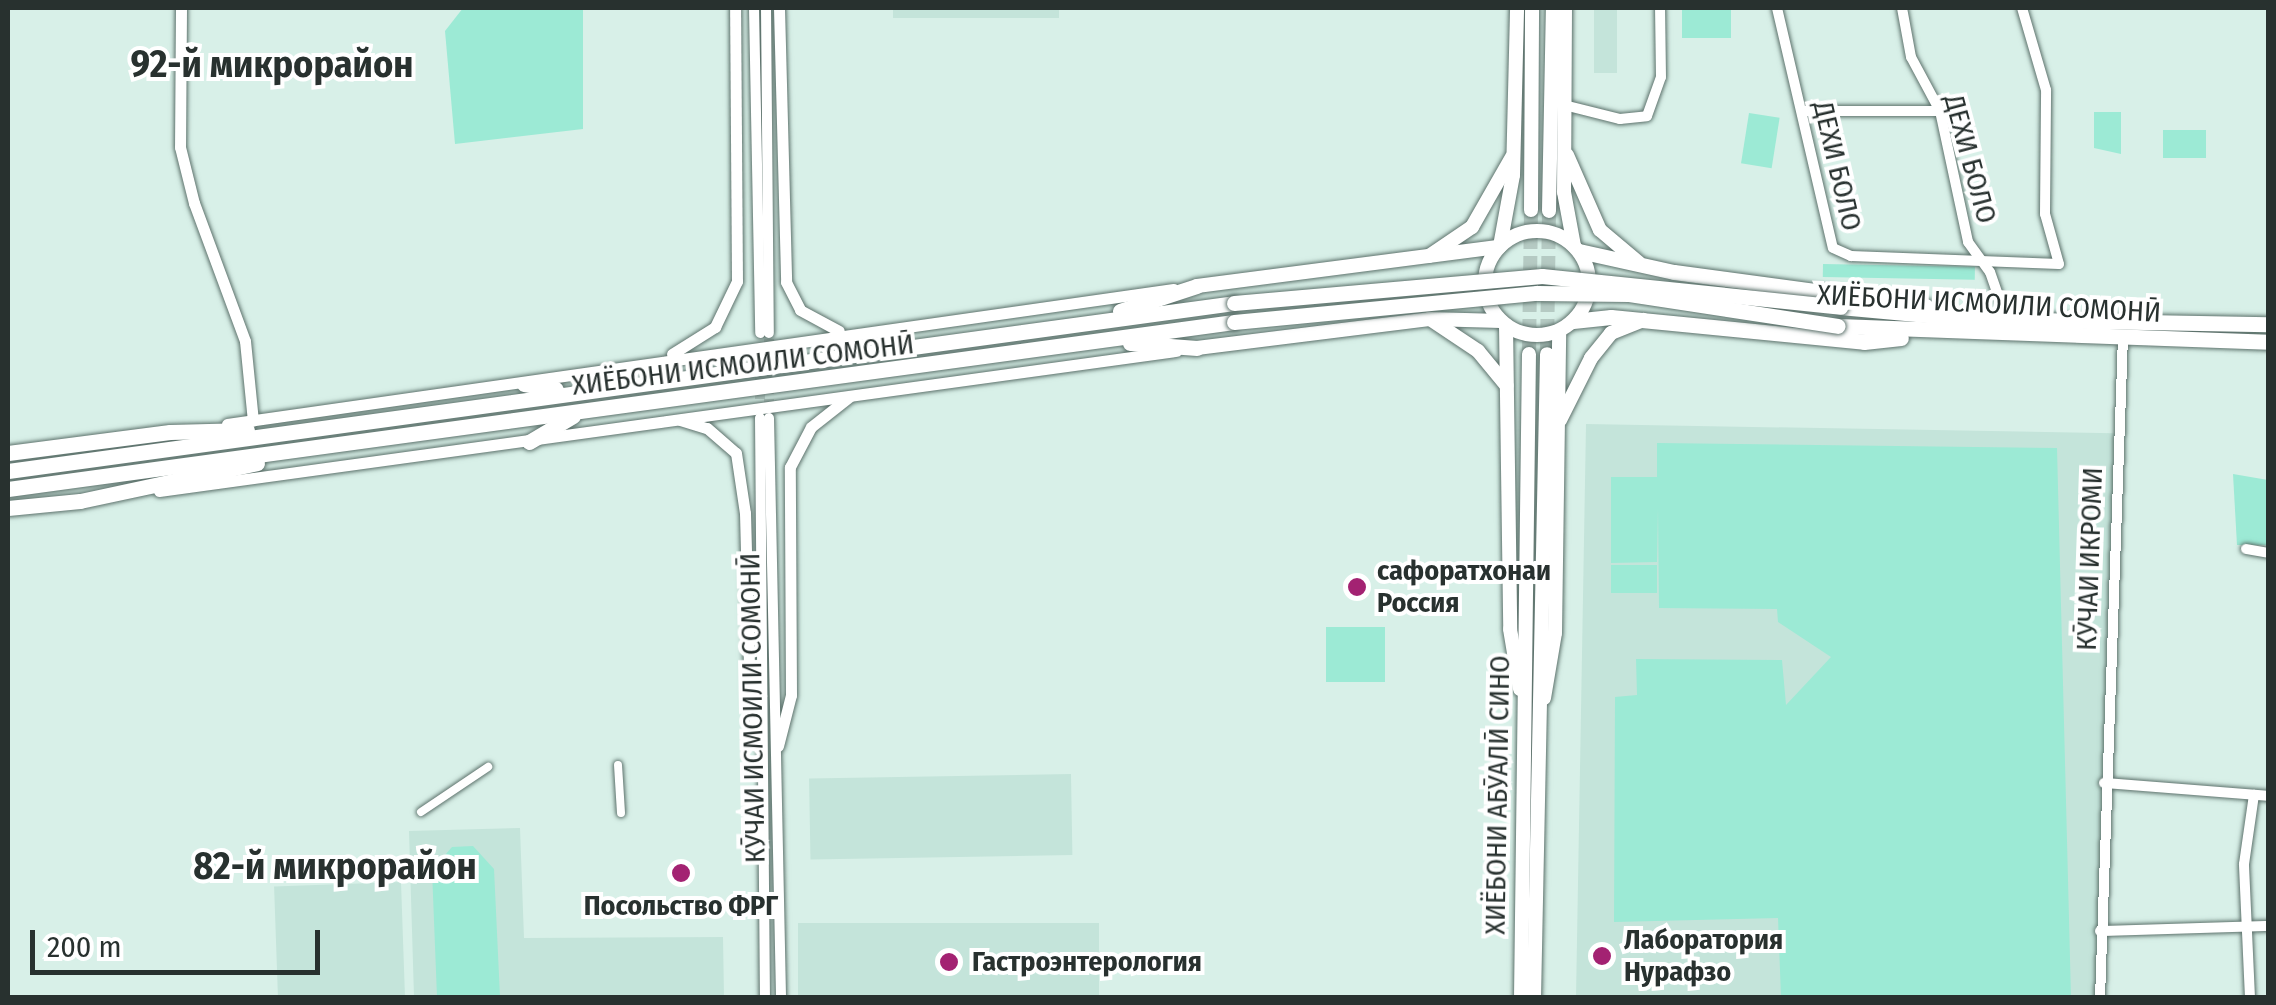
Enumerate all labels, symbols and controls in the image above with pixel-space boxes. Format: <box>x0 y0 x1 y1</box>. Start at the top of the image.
district label: 92-й микрорайон <box>131 42 413 88</box>
street label: ДЕХИ БОЛО <box>1937 91 2003 227</box>
street label: ДЕХИ БОЛО <box>1806 98 1868 234</box>
street label: ХИЁБОНИ ИСМОИЛИ СОМОНӢ <box>1816 278 2162 330</box>
street label: ХИЁБОНИ ИСМОИЛИ СОМОНӢ <box>570 327 916 403</box>
street label: КӮЧАИ ИКРОМИ <box>2070 467 2110 651</box>
street label: КӮЧАИ ИСМОИЛИ СОМОНӢ <box>733 553 773 863</box>
place label: сафоратхонаи Россия <box>1377 554 1551 620</box>
marker: сафоратхонаи Россия <box>1346 576 1368 598</box>
street label: ХИЁБОНИ АБӮАЛӢ СИНО <box>1479 655 1517 935</box>
district label: 82-й микрорайон <box>193 844 477 890</box>
marker: Посольство ФРГ <box>670 862 692 884</box>
place label: Посольство ФРГ <box>584 889 778 923</box>
scale bar <box>35 910 325 972</box>
place label: Лаборатория Нурафзо <box>1624 923 1783 989</box>
text: 200 m <box>47 929 122 965</box>
marker: Лаборатория Нурафзо <box>1589 943 1615 969</box>
place label: Гастроэнтерология <box>972 945 1202 979</box>
marker: Гастроэнтерология <box>936 949 962 975</box>

